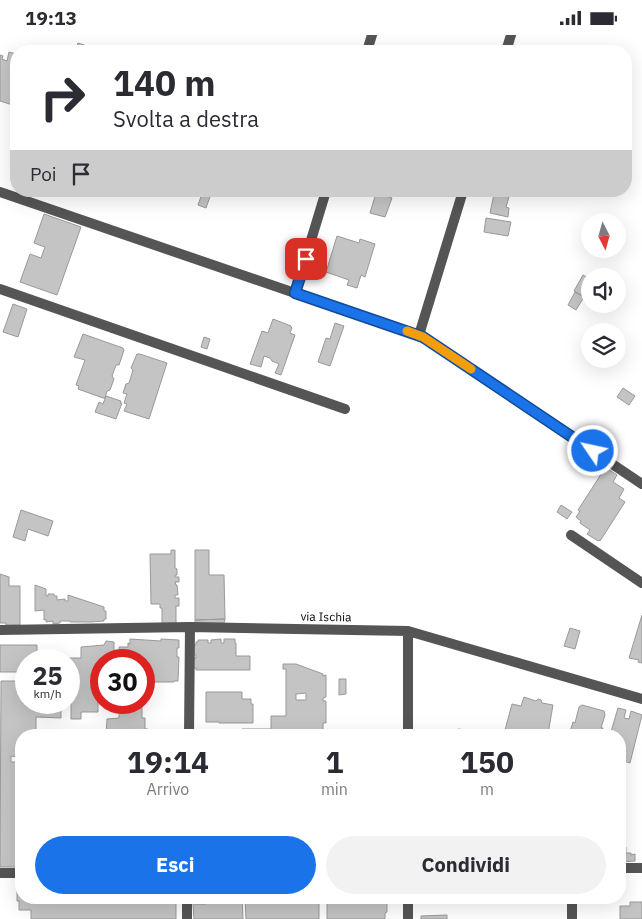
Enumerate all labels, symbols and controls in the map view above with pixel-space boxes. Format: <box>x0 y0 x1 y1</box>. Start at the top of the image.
text: 19:13 <box>25 6 77 30</box>
text: 140 m <box>113 60 216 106</box>
icon: right <box>30 65 95 130</box>
text: Svolta a destra <box>113 104 259 133</box>
icon: arrive <box>67 160 95 188</box>
text: Poi <box>30 162 57 186</box>
north arrow <box>581 213 626 257</box>
map controls <box>581 213 626 368</box>
pin <box>285 238 327 280</box>
icon: arrive <box>292 245 320 273</box>
button: sound <box>581 268 626 313</box>
button: layers <box>581 323 626 368</box>
position arrow <box>566 424 618 476</box>
street label: via Ischia <box>300 609 352 624</box>
speed limit sign: 30 <box>90 649 155 714</box>
text: 25 <box>32 659 63 692</box>
text: km/h <box>33 686 62 701</box>
text: 19:14 <box>127 742 209 781</box>
text: 1 <box>325 742 343 781</box>
text: 150 <box>460 742 514 781</box>
text: Arrivo <box>147 779 189 799</box>
text: min <box>321 779 348 799</box>
text: m <box>480 779 494 799</box>
button: Esci <box>35 836 316 894</box>
button: Condividi <box>326 836 606 894</box>

